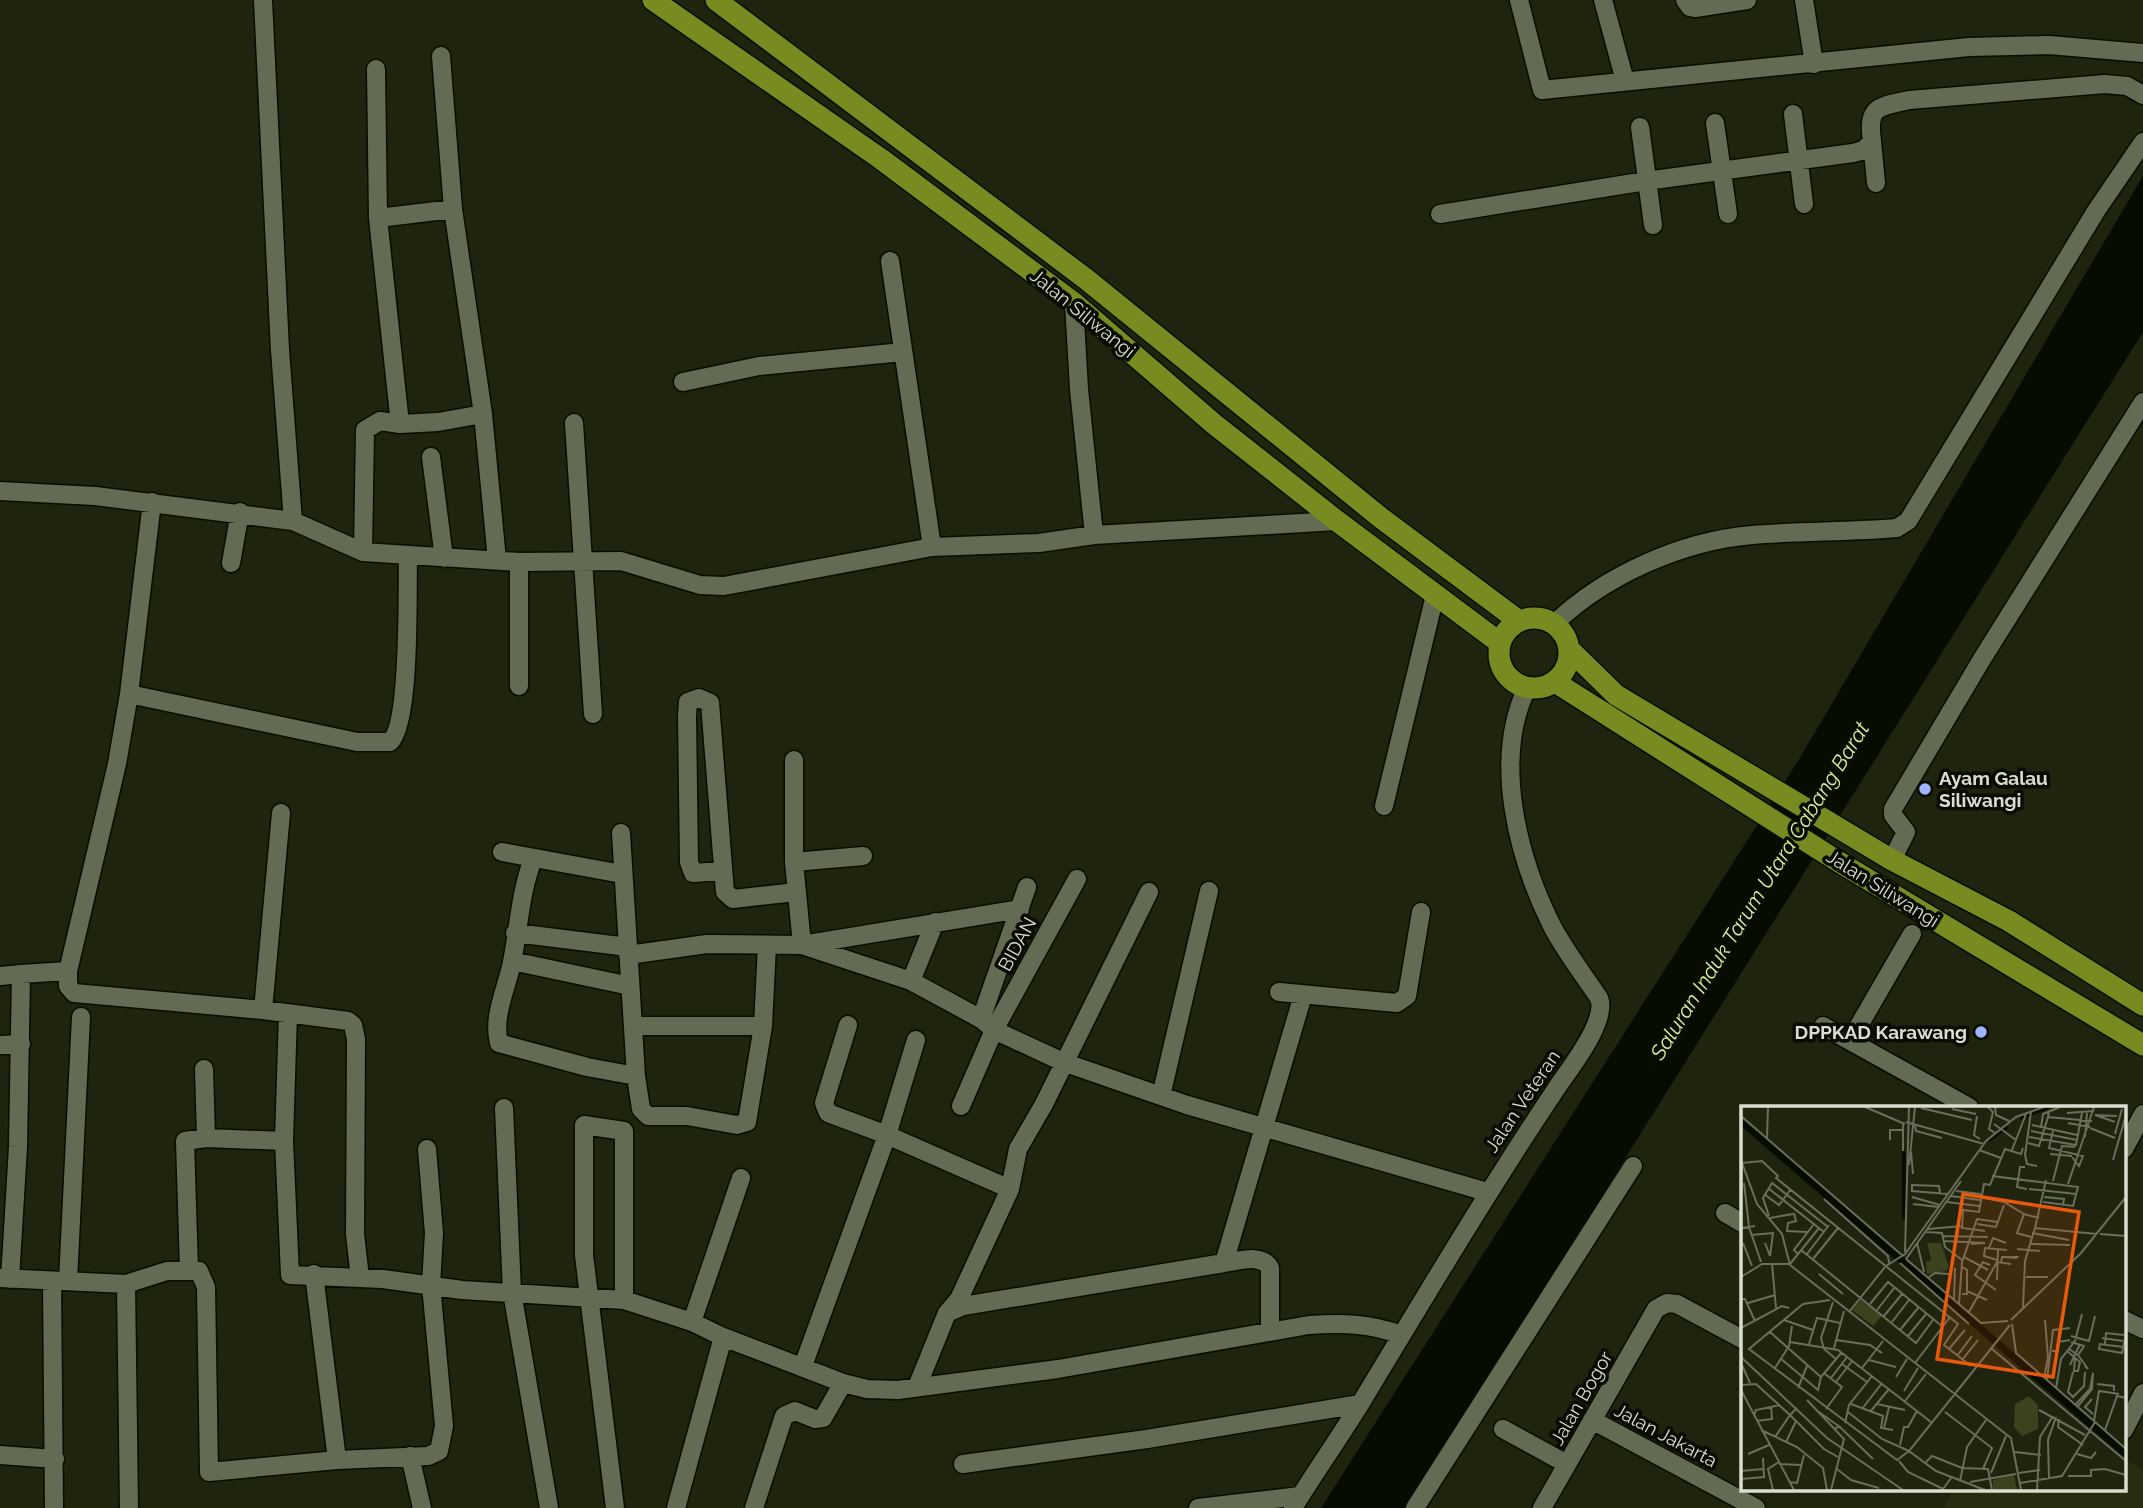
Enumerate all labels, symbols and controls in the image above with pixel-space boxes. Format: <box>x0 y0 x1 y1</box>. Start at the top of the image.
street label: Jalan Siliwangi <box>1026 264 1140 362</box>
water label: Saluran Induk Tarum Utara Cabang Barat <box>1644 717 1875 1065</box>
place label: Ayam Galau Siliwangi <box>1939 767 2048 811</box>
marker: Ayam Galau Siliwangi <box>1917 781 1933 797</box>
street label: Jalan Siliwangi <box>1823 845 1943 931</box>
street label: BIDAN <box>993 913 1041 975</box>
place label: DPPKAD Karawang <box>1795 1021 1967 1043</box>
marker: DPPKAD Karawang <box>1973 1024 1989 1040</box>
street label: Jalan Veteran <box>1480 1046 1564 1156</box>
inset map <box>1741 1106 2126 1490</box>
street label: Jalan Bogor <box>1545 1347 1617 1449</box>
street label: Jalan Jakarta <box>1611 1399 1721 1471</box>

